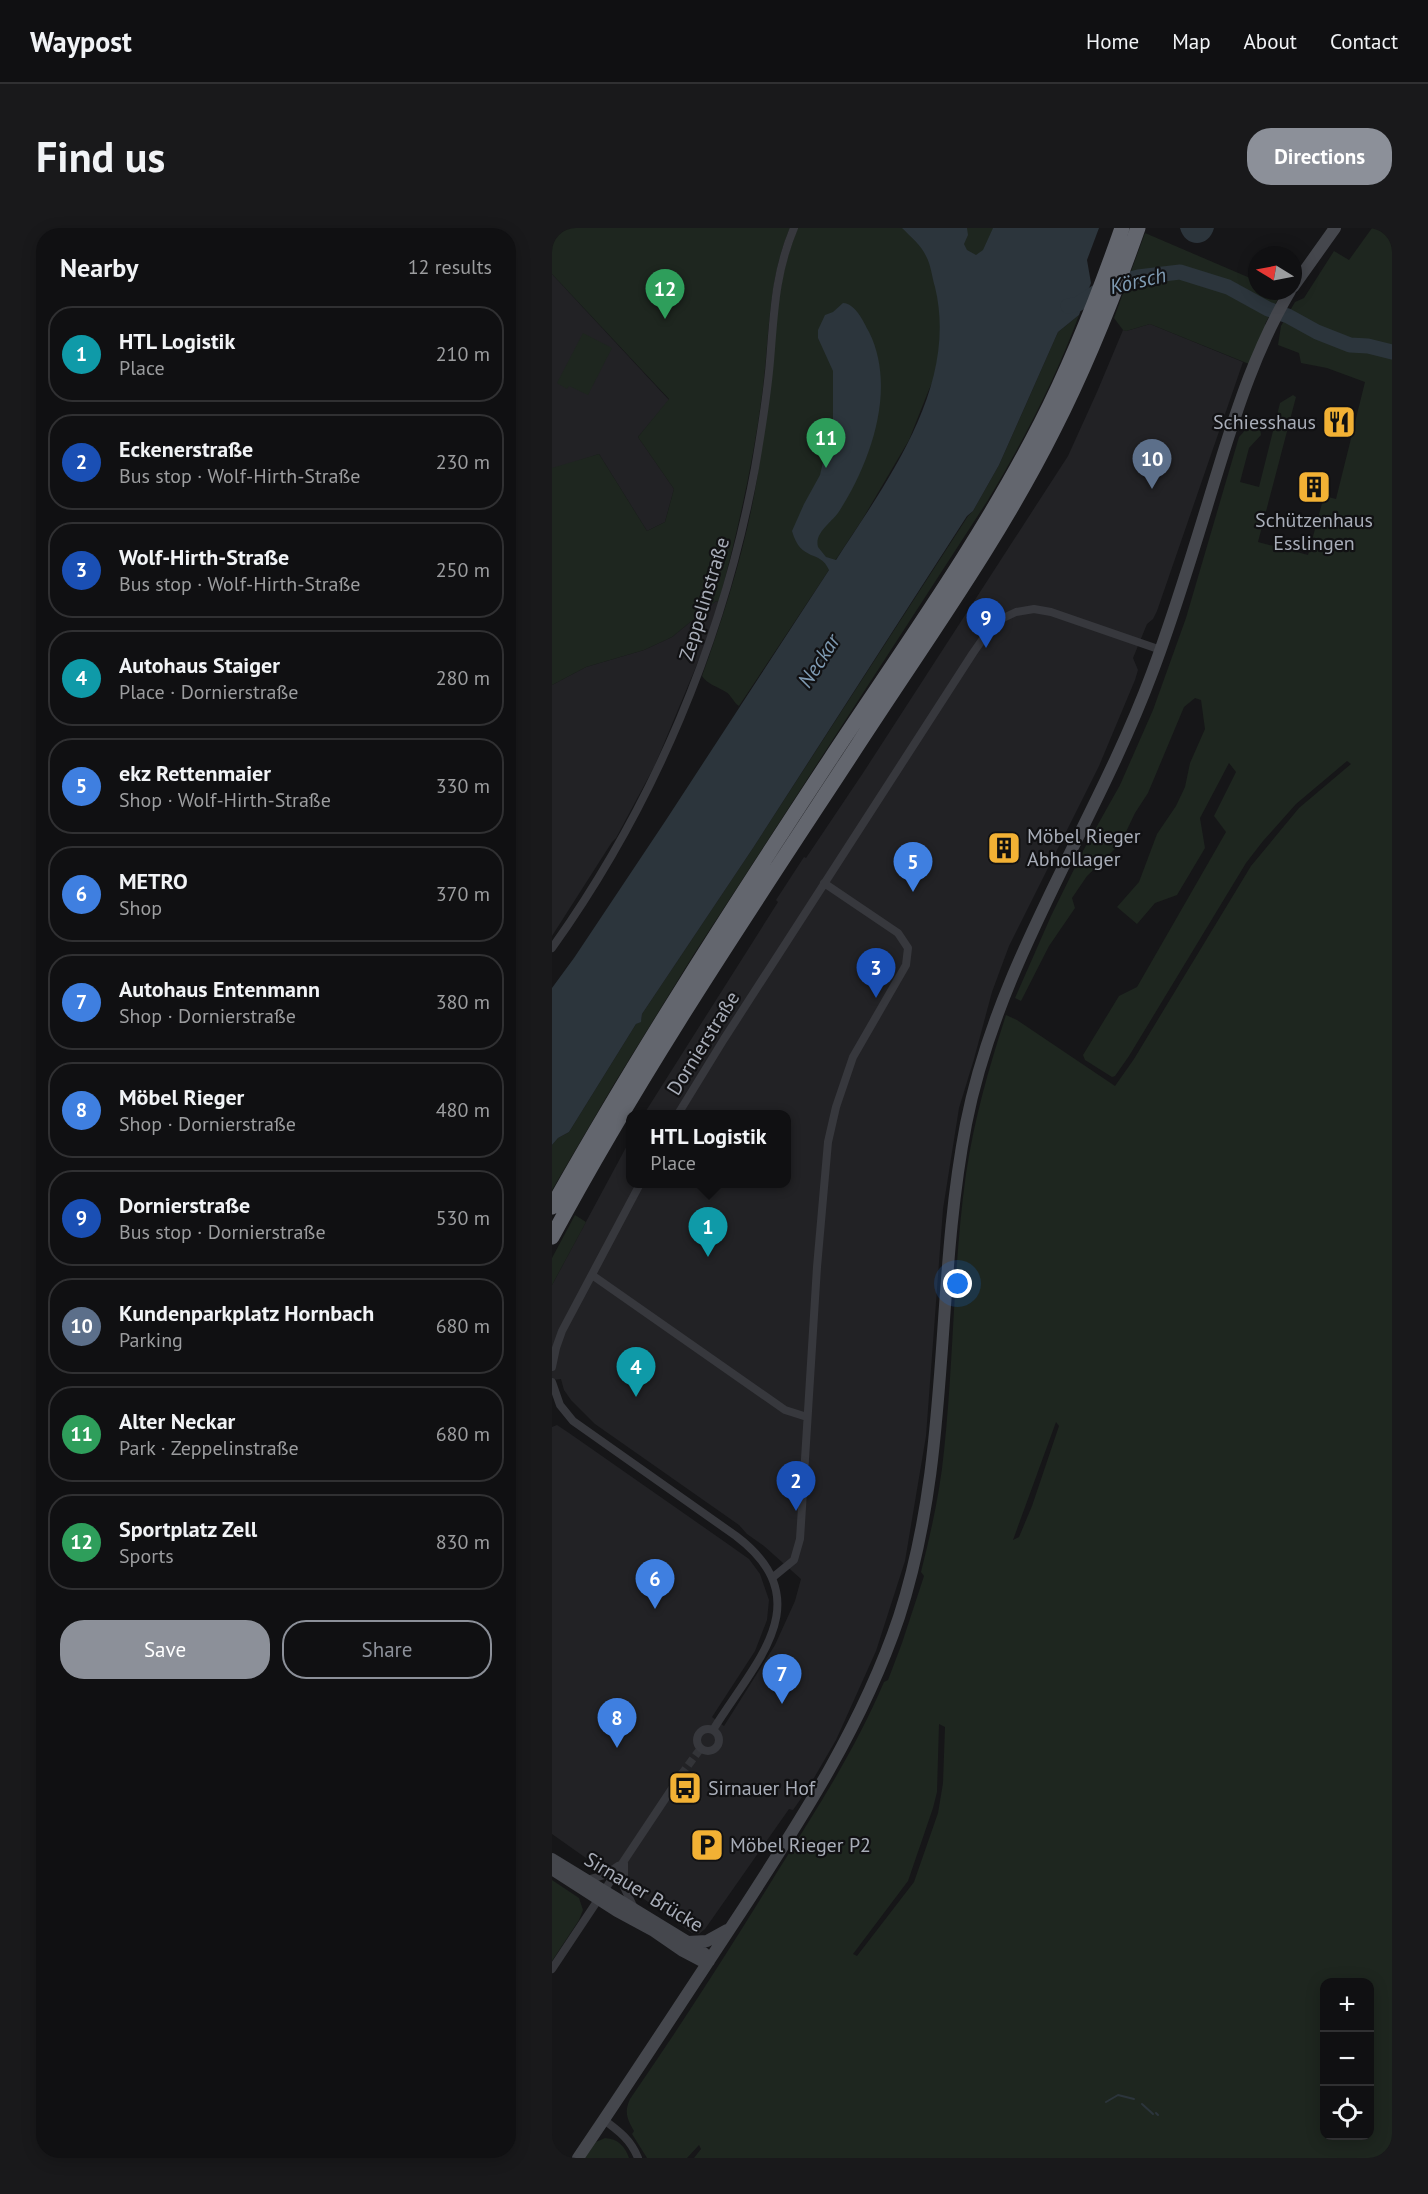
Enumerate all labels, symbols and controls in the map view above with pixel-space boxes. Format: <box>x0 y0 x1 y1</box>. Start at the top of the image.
text: Waypost <box>30 23 132 60</box>
text: Home <box>1086 28 1139 55</box>
text: Map <box>1172 28 1211 55</box>
text: About <box>1244 28 1297 55</box>
text: Contact <box>1330 28 1398 55</box>
button: Directions <box>1247 128 1392 185</box>
text: Find us <box>36 129 165 184</box>
north arrow <box>1248 246 1302 300</box>
text: Nearby <box>60 251 138 284</box>
text: 12 results <box>408 254 492 280</box>
water label: Körsch <box>1107 261 1169 300</box>
pin: 12 <box>646 270 684 319</box>
text: HTL Logistik <box>119 327 235 355</box>
text: 1 <box>76 341 87 367</box>
text: 210 m <box>436 341 490 367</box>
text: Place <box>119 355 165 381</box>
restaurant icon: Schiesshaus <box>1321 404 1357 440</box>
place label: Schiesshaus <box>1213 409 1316 435</box>
pin: 11 <box>806 418 846 468</box>
text: Eckenerstraße <box>119 435 253 463</box>
pin: 10 <box>1132 440 1172 489</box>
text: 2 <box>76 449 87 475</box>
text: 230 m <box>436 449 490 475</box>
text: Bus stop · Wolf-Hirth-Straße <box>119 463 360 489</box>
building icon: Schützenhaus Esslingen <box>1296 469 1332 505</box>
place label: Schützenhaus Esslingen <box>1255 507 1373 556</box>
street label: Zeppelinstraße <box>673 534 735 664</box>
text: Wolf-Hirth-Straße <box>119 543 289 571</box>
text: 3 <box>76 557 87 583</box>
text: 250 m <box>436 557 490 583</box>
text: Bus stop · Wolf-Hirth-Straße <box>119 571 360 597</box>
pin: 9 <box>966 598 1006 648</box>
water label: Neckar <box>791 627 847 692</box>
text: Autohaus Staiger <box>119 651 280 679</box>
text: 4 <box>76 665 87 691</box>
text: 280 m <box>436 665 490 691</box>
text: Place · Dornierstraße <box>119 679 298 705</box>
text: ekz Rettenmaier <box>119 759 271 787</box>
text: 5 <box>76 773 87 799</box>
text: 330 m <box>436 773 490 799</box>
text: Shop · Wolf-Hirth-Straße <box>119 787 331 813</box>
place label: Möbel Rieger Abhollager <box>1027 823 1141 872</box>
building icon: Möbel Rieger Abhollager <box>986 830 1022 866</box>
pin: 5 <box>894 842 932 892</box>
text: METRO <box>119 867 188 895</box>
text: 6 <box>76 881 87 907</box>
text: 370 m <box>436 881 490 907</box>
text: Shop <box>119 895 162 921</box>
pin: 3 <box>856 948 896 998</box>
text: Autohaus Entenmann <box>119 975 320 1003</box>
street label: Dornierstraße <box>661 986 745 1100</box>
text: 7 <box>76 989 87 1015</box>
text: 380 m <box>436 989 490 1015</box>
text: Shop · Dornierstraße <box>119 1003 296 1029</box>
text: Möbel Rieger <box>119 1083 244 1111</box>
text: 8 <box>76 1097 87 1123</box>
text: 480 m <box>436 1097 490 1123</box>
popup <box>626 1110 791 1188</box>
text: Shop · Dornierstraße <box>119 1111 296 1137</box>
text: HTL Logistik <box>650 1122 767 1150</box>
text: Place <box>650 1150 696 1176</box>
text: Dornierstraße <box>119 1191 250 1219</box>
text: 9 <box>76 1205 87 1231</box>
text: 530 m <box>436 1205 490 1231</box>
pin: 1 <box>688 1208 728 1257</box>
text: Bus stop · Dornierstraße <box>119 1219 326 1245</box>
your location <box>943 1269 972 1298</box>
text: Kundenparkplatz Hornbach <box>119 1299 374 1327</box>
text: 10 <box>70 1313 93 1339</box>
text: 680 m <box>436 1313 490 1339</box>
text: Parking <box>119 1327 183 1353</box>
pin: 4 <box>616 1348 656 1397</box>
text: Alter Neckar <box>119 1407 235 1435</box>
text: 11 <box>70 1421 93 1447</box>
text: 680 m <box>436 1421 490 1447</box>
text: Park · Zeppelinstraße <box>119 1435 299 1461</box>
pin: 2 <box>776 1462 816 1511</box>
text: Sportplatz Zell <box>119 1515 257 1543</box>
text: 12 <box>70 1529 93 1555</box>
text: 830 m <box>436 1529 490 1555</box>
text: Sports <box>119 1543 174 1569</box>
pin: 6 <box>636 1560 674 1609</box>
button: Save <box>60 1620 270 1679</box>
button: Share <box>282 1620 492 1679</box>
pin: 7 <box>762 1654 802 1704</box>
pin: 8 <box>598 1698 636 1748</box>
bus stop icon: Sirnauer Hof <box>667 1770 703 1806</box>
place label: Sirnauer Hof <box>708 1775 817 1801</box>
parking icon: Möbel Rieger P2 <box>689 1827 725 1863</box>
place label: Möbel Rieger P2 <box>730 1832 871 1858</box>
street label: Sirnauer Brücke <box>580 1846 708 1938</box>
map controls <box>1320 1978 1374 2140</box>
button: + <box>1320 1978 1374 2032</box>
button: − <box>1320 2032 1374 2086</box>
button: locate <box>1320 2086 1374 2140</box>

